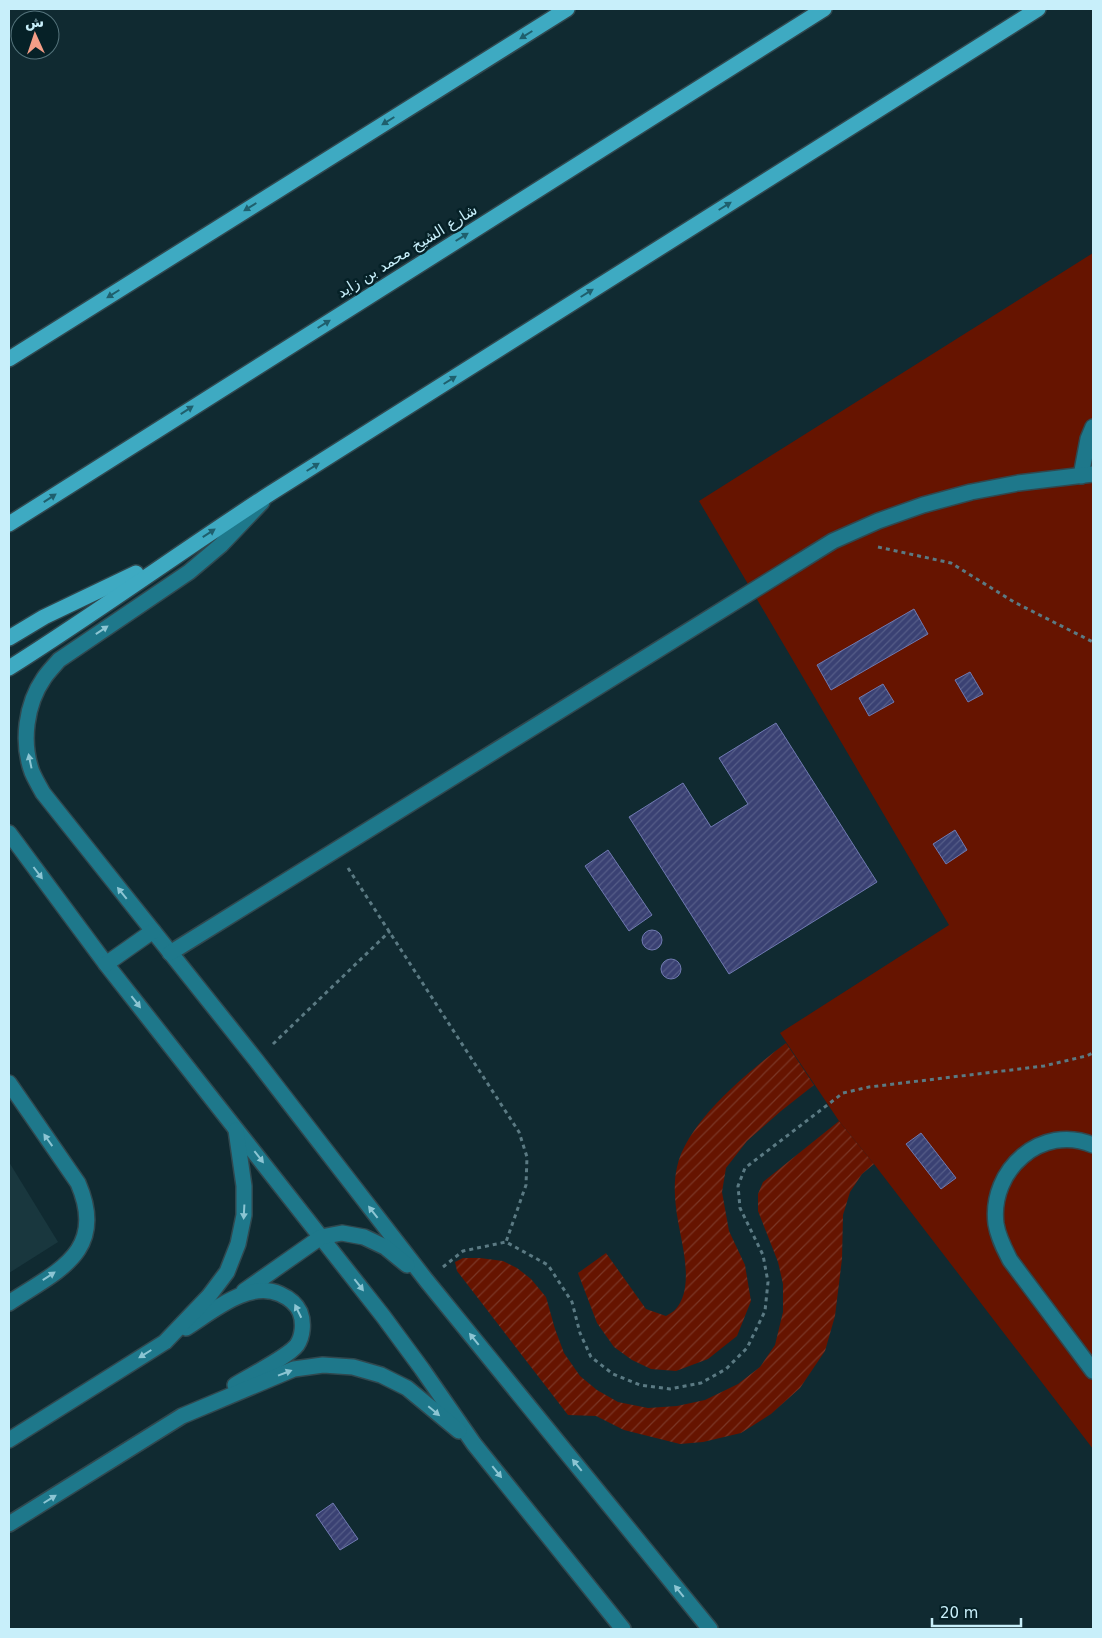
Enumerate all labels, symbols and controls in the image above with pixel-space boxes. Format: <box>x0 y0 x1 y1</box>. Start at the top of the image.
north arrow <box>10 10 60 60</box>
text: ش <box>24 14 44 31</box>
one-way arrow <box>519 30 532 39</box>
one-way arrow <box>381 116 395 125</box>
street label: شارع الشيخ محمد بن زايد <box>334 200 480 302</box>
one-way arrow <box>244 202 257 212</box>
one-way arrow <box>718 202 731 211</box>
one-way arrow <box>455 232 468 242</box>
one-way arrow <box>581 288 594 298</box>
one-way arrow <box>106 289 119 298</box>
one-way arrow <box>318 319 331 328</box>
one-way arrow <box>443 375 457 385</box>
one-way arrow <box>180 406 193 415</box>
one-way arrow <box>306 462 319 471</box>
one-way arrow <box>43 493 56 502</box>
one-way arrow <box>202 529 216 538</box>
one-way arrow <box>95 625 109 635</box>
one-way arrow <box>26 753 34 768</box>
one-way arrow <box>33 866 43 880</box>
one-way arrow <box>117 887 128 900</box>
one-way arrow <box>130 995 141 1008</box>
one-way arrow <box>43 1133 53 1147</box>
one-way arrow <box>253 1150 264 1163</box>
one-way arrow <box>239 1204 247 1220</box>
one-way arrow <box>368 1205 378 1219</box>
one-way arrow <box>43 1271 56 1281</box>
one-way arrow <box>353 1278 364 1291</box>
one-way arrow <box>294 1304 302 1318</box>
one-way arrow <box>468 1333 479 1346</box>
one-way arrow <box>138 1350 151 1359</box>
one-way arrow <box>278 1369 293 1376</box>
one-way arrow <box>428 1405 441 1416</box>
one-way arrow <box>571 1459 582 1472</box>
one-way arrow <box>491 1465 502 1478</box>
one-way arrow <box>44 1494 57 1503</box>
one-way arrow <box>674 1585 685 1598</box>
scale bar <box>932 1596 1021 1628</box>
text: 20 m <box>940 1604 978 1622</box>

